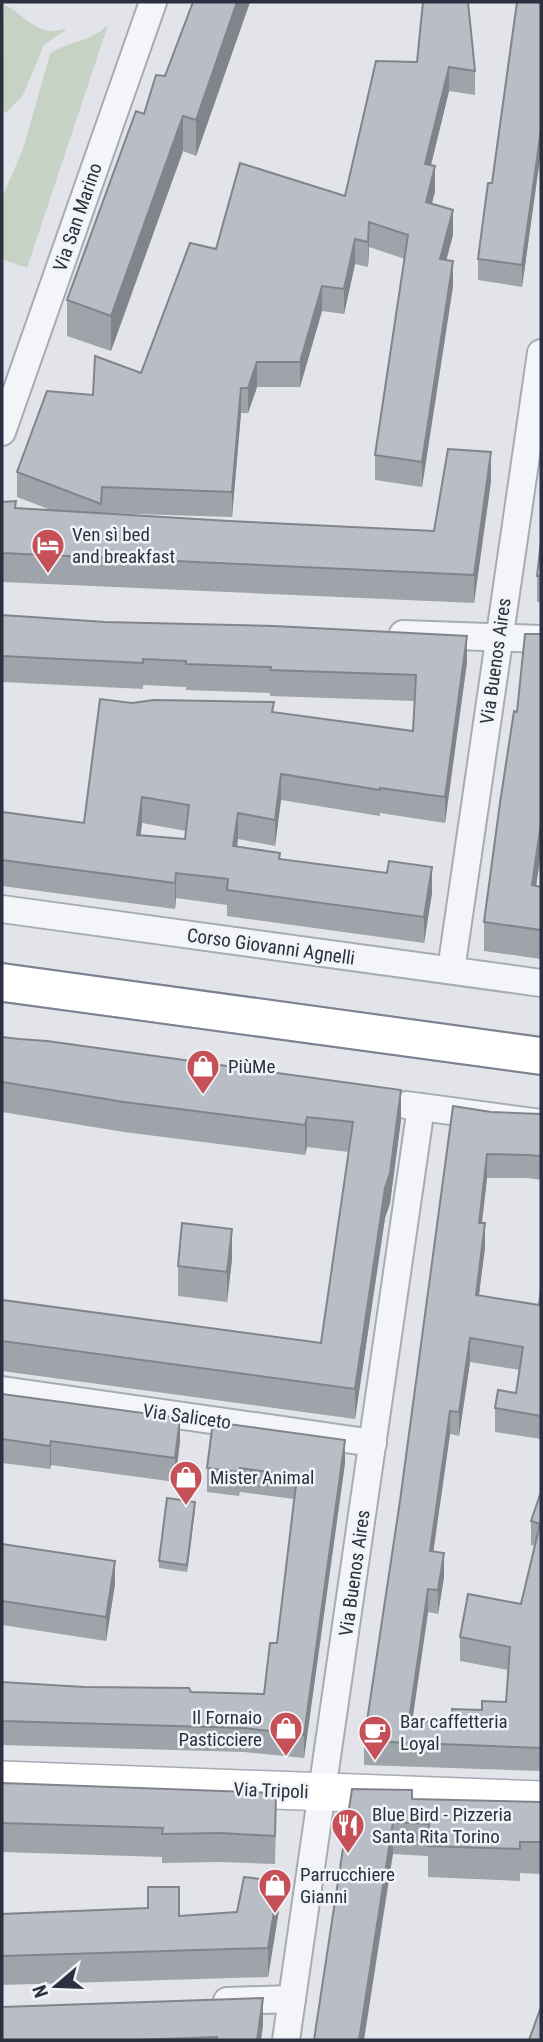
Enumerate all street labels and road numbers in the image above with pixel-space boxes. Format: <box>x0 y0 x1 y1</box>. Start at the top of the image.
street label: Via San Marino <box>48 160 107 274</box>
street label: Via Buenos Aires <box>475 596 516 726</box>
street label: Corso Giovanni Agnelli <box>185 923 356 970</box>
street label: Via Saliceto <box>141 1399 233 1434</box>
street label: Via Buenos Aires <box>334 1508 375 1638</box>
street label: Via Tripoli <box>233 1778 309 1803</box>

